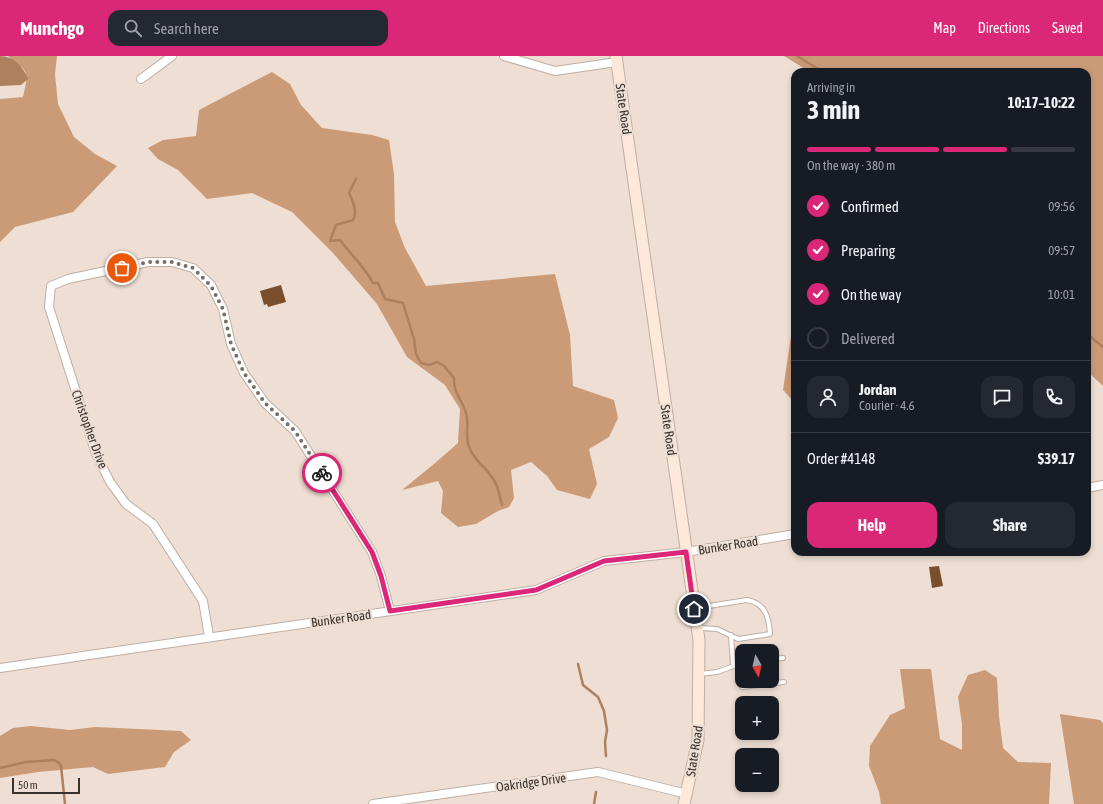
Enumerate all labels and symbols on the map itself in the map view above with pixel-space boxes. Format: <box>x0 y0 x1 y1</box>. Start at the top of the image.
street label: State Road <box>613 83 635 136</box>
pin <box>105 251 139 285</box>
street label: Christopher Drive <box>68 388 111 471</box>
street label: State Road <box>658 404 680 457</box>
courier <box>302 453 342 493</box>
street label: Bunker Road <box>697 533 759 558</box>
pin <box>677 592 711 626</box>
street label: Bunker Road <box>310 607 372 630</box>
north arrow <box>735 644 779 688</box>
street label: State Road <box>683 725 706 778</box>
street label: Oakridge Drive <box>495 770 567 795</box>
scale bar <box>12 776 80 795</box>

